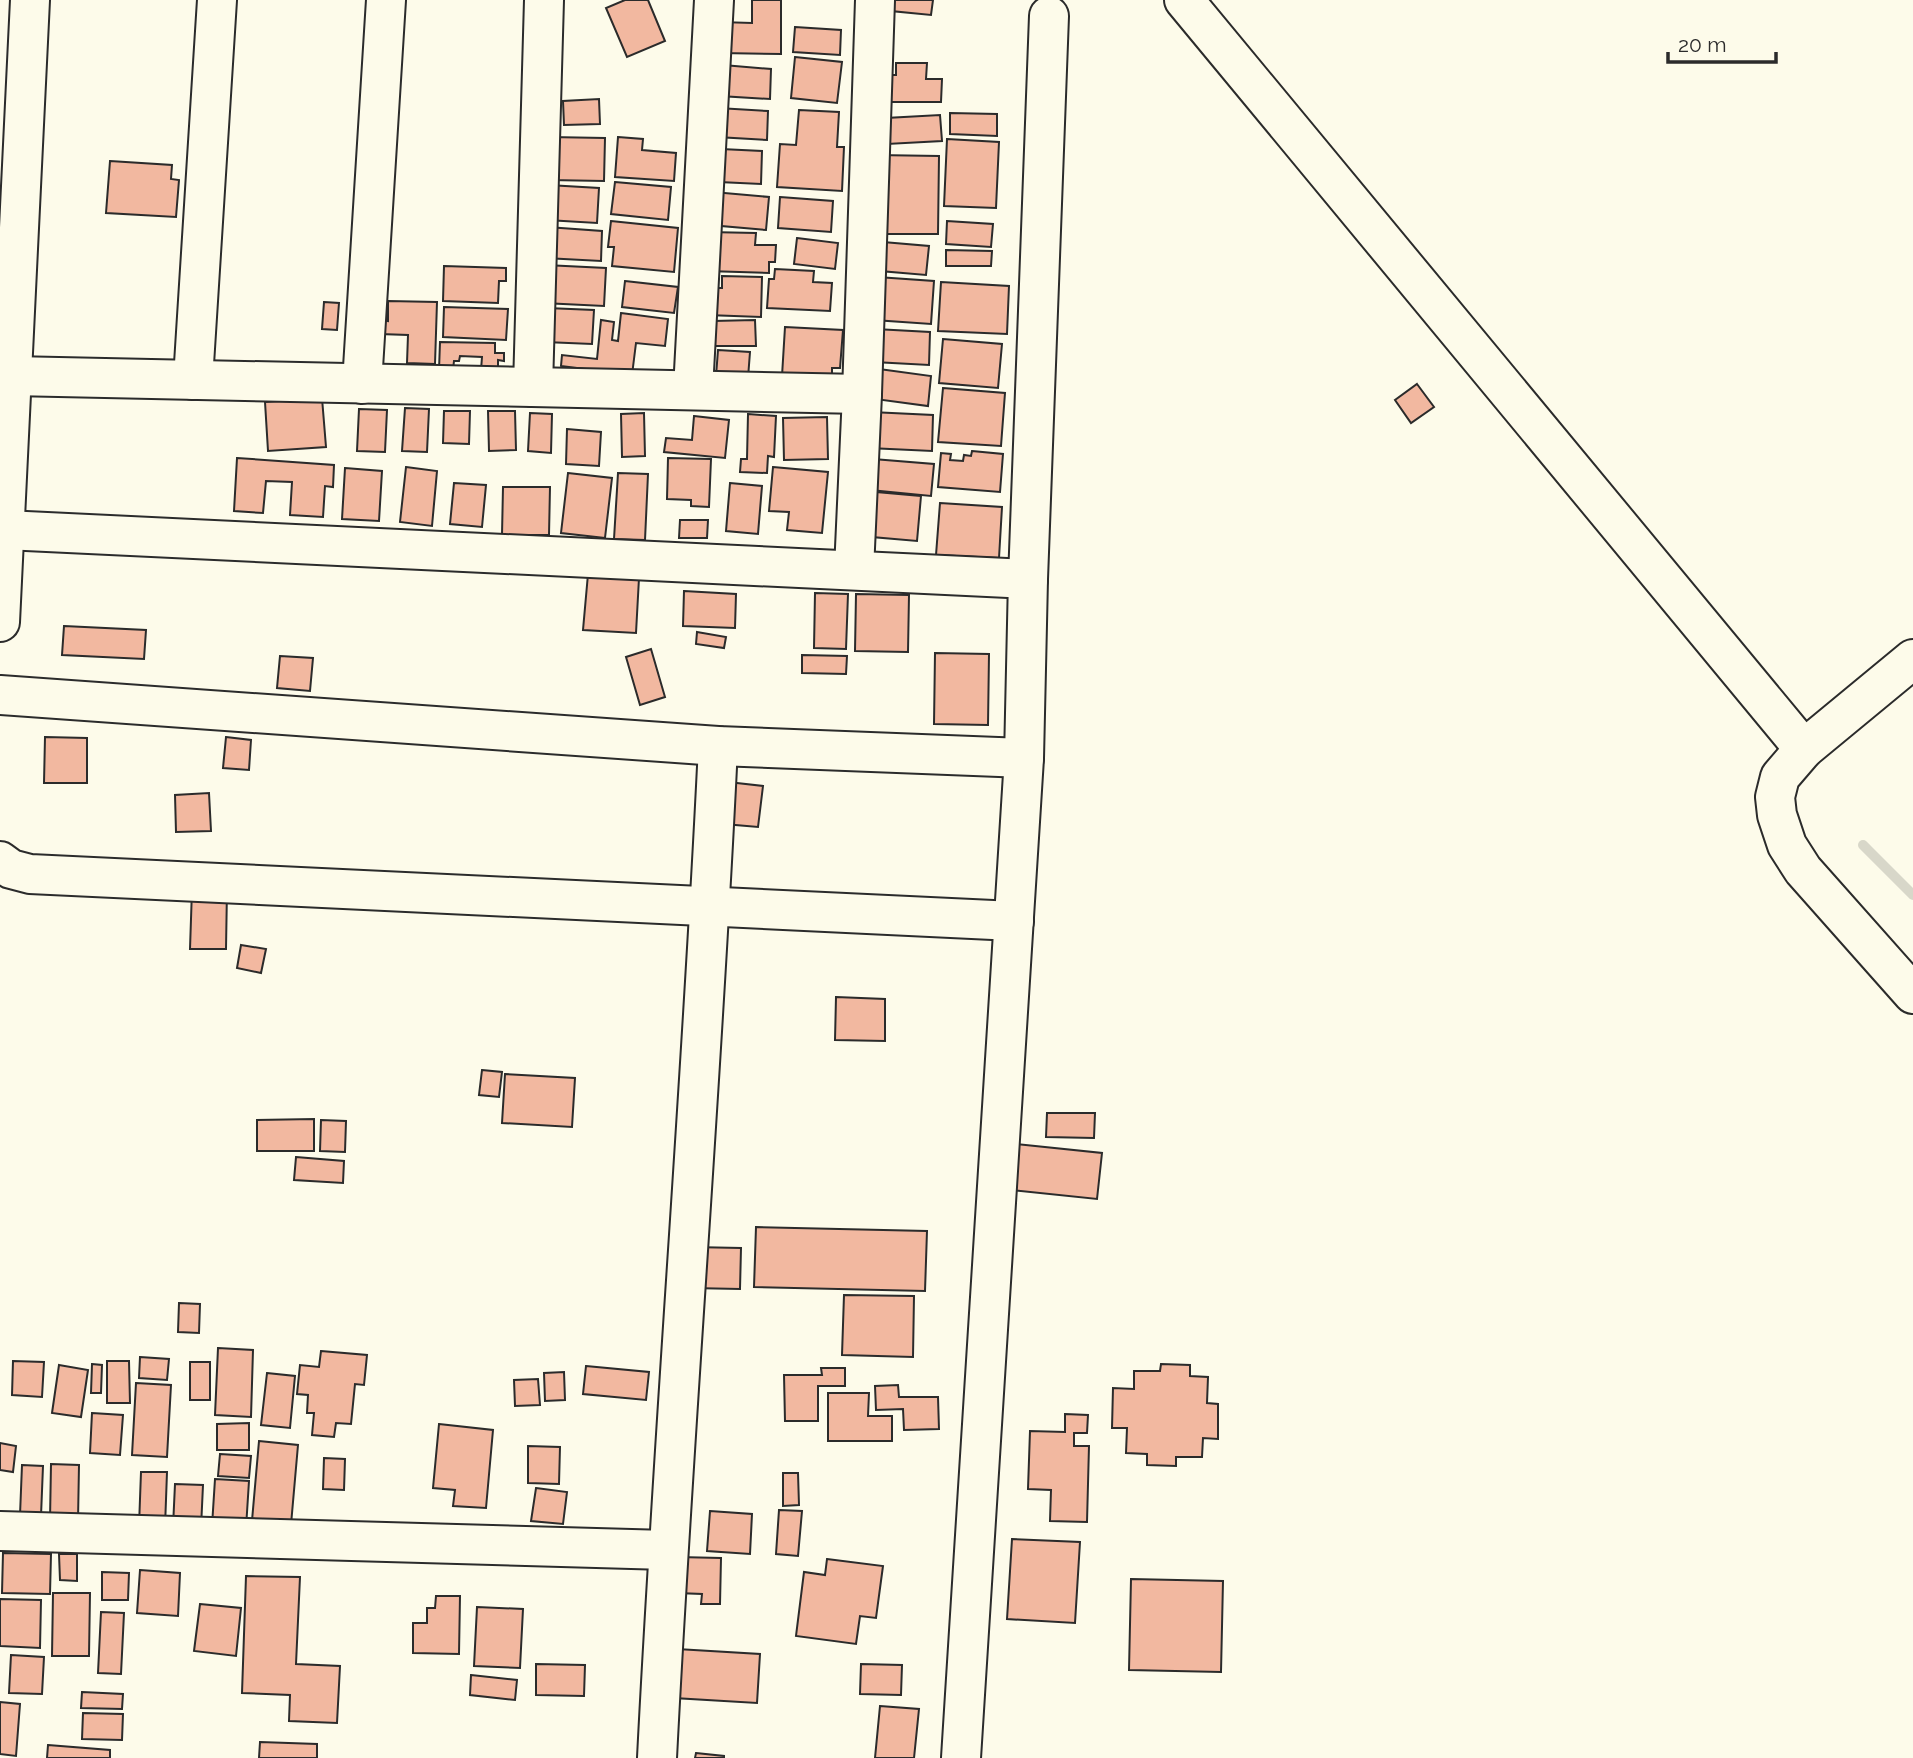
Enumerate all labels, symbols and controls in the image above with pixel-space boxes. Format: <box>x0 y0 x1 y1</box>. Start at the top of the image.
scale bar <box>1668 21 1776 65</box>
text: 20 m <box>1678 32 1726 57</box>

